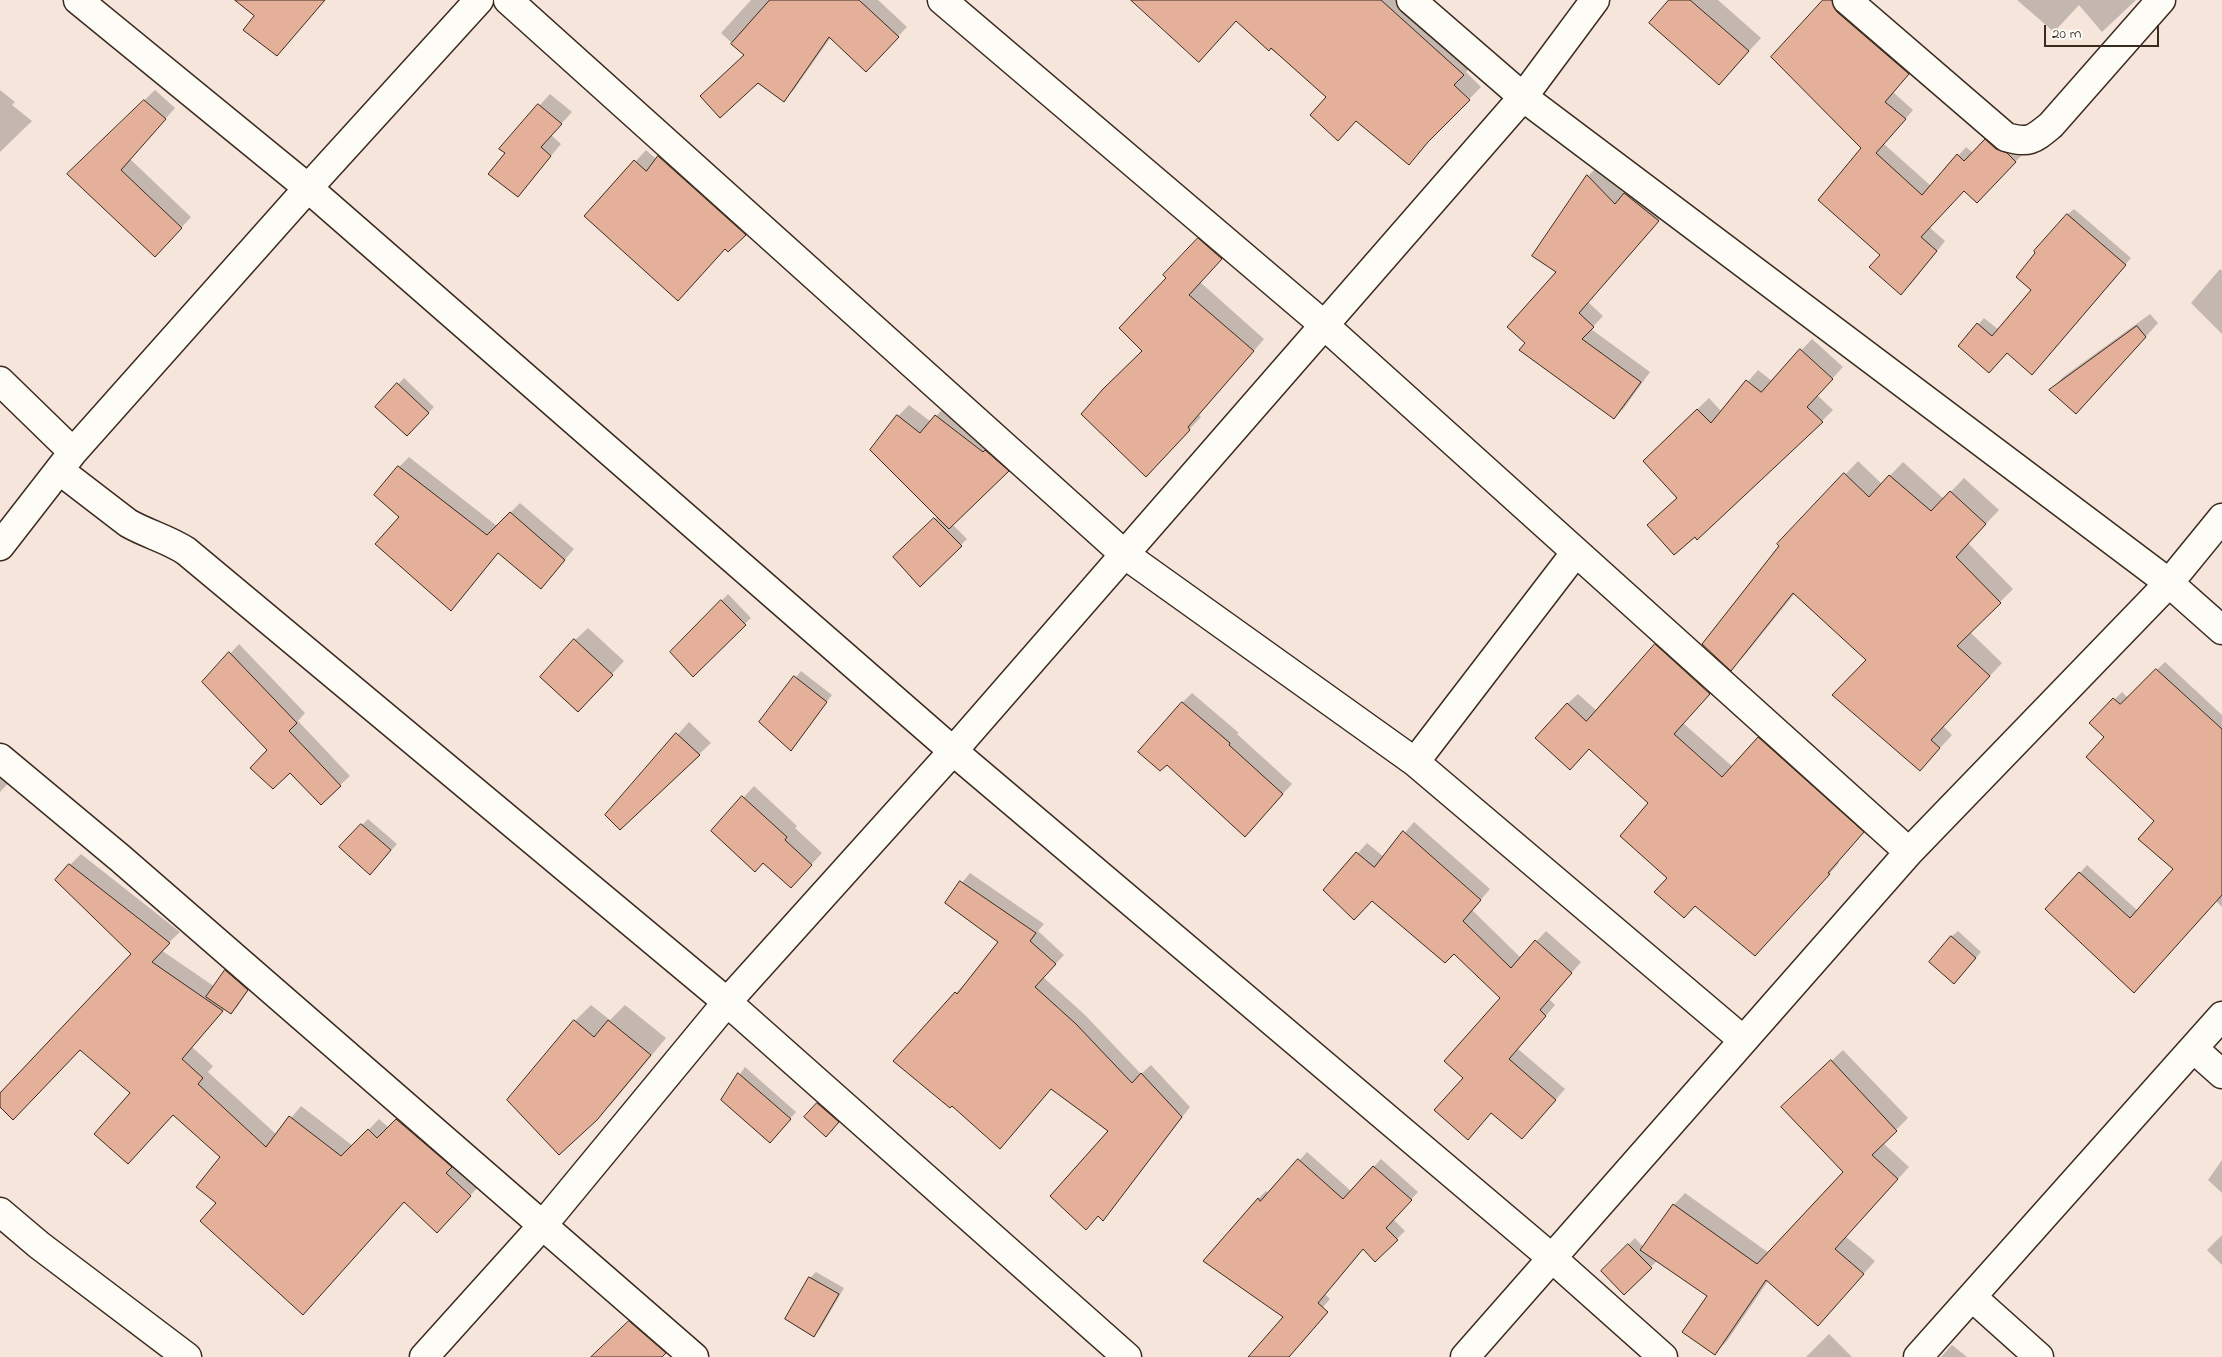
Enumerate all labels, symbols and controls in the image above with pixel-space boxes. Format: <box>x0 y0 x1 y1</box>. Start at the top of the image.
scale bar <box>2047 15 2162 47</box>
text: 20 m <box>2052 23 2081 45</box>

